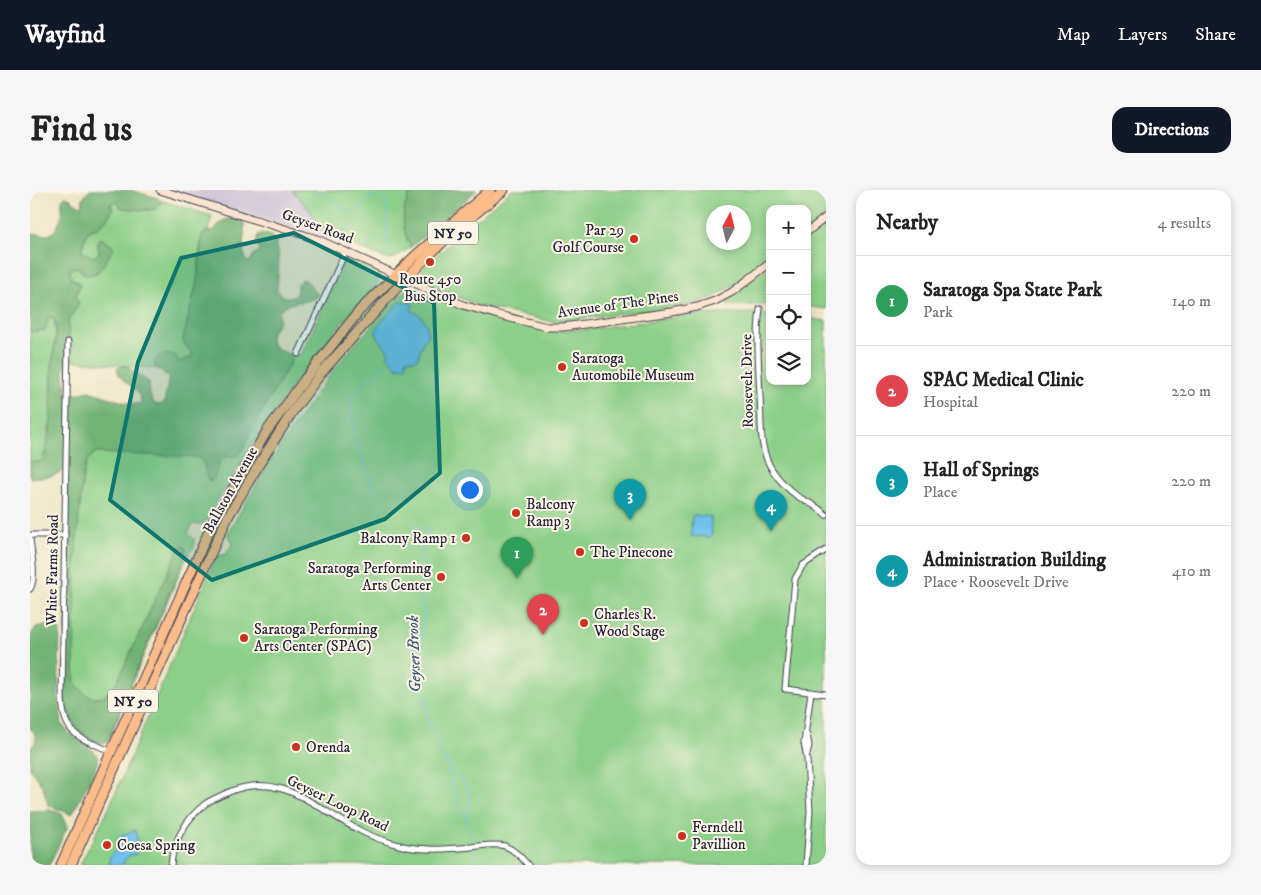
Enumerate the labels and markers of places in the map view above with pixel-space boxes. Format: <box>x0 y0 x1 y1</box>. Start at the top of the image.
place label: Par 29 Golf Course <box>552 221 624 257</box>
marker: Par 29 Golf Course <box>628 233 640 245</box>
marker: Route 450 Bus Stop <box>424 256 436 268</box>
place label: Route 450 Bus Stop <box>399 270 461 306</box>
place label: Saratoga Automobile Museum <box>572 349 695 385</box>
marker: Saratoga Automobile Museum <box>556 361 568 373</box>
pin: 3 <box>614 479 646 520</box>
pin: 4 <box>755 490 787 531</box>
place label: Balcony Ramp 3 <box>526 495 576 531</box>
marker: Balcony Ramp 3 <box>510 507 522 519</box>
place label: Balcony Ramp 1 <box>360 529 456 548</box>
marker: Balcony Ramp 1 <box>460 532 472 544</box>
pin: 1 <box>501 537 533 578</box>
place label: The Pinecone <box>590 543 673 562</box>
marker: The Pinecone <box>574 546 586 558</box>
place label: Saratoga Performing Arts Center <box>308 559 432 595</box>
marker: Saratoga Performing Arts Center <box>435 571 447 583</box>
pin: 2 <box>527 594 559 635</box>
place label: Charles R. Wood Stage <box>593 605 665 641</box>
marker: Charles R. Wood Stage <box>578 617 590 629</box>
place label: Saratoga Performing Arts Center (SPAC) <box>254 620 378 656</box>
marker: Saratoga Performing Arts Center (SPAC) <box>238 632 250 644</box>
place label: Orenda <box>306 738 351 757</box>
marker: Orenda <box>290 741 302 753</box>
place label: Ferndell Pavillion <box>692 818 746 854</box>
marker: Ferndell Pavillion <box>676 830 688 842</box>
place label: Coesa Spring <box>117 836 196 855</box>
marker: Coesa Spring <box>101 839 113 851</box>

